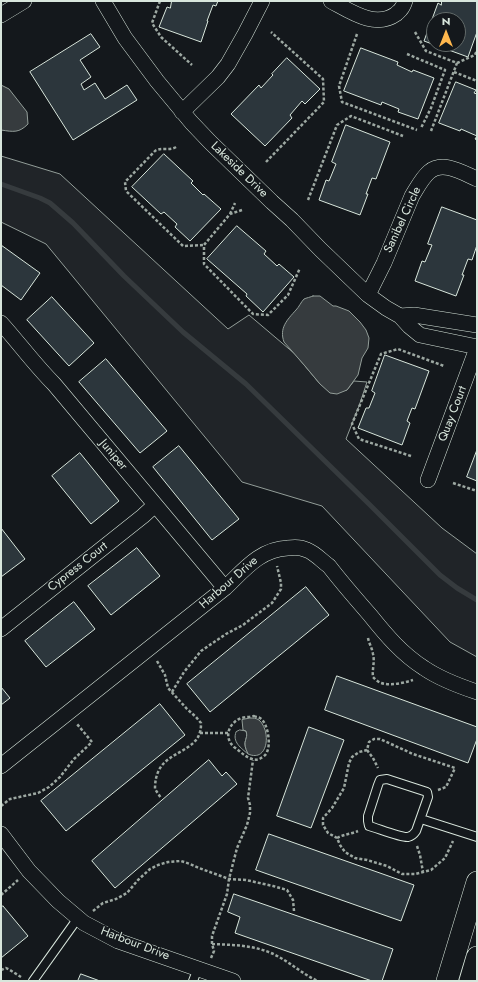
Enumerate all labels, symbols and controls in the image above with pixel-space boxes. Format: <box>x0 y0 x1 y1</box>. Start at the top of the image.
north arrow <box>426 12 466 52</box>
text: N <box>442 13 450 29</box>
street label: Lakeside Drive <box>207 139 271 201</box>
street label: Sanibel Circle <box>381 185 425 255</box>
street label: Quay Court <box>436 384 470 444</box>
street label: Juniper <box>96 437 130 473</box>
street label: Cypress Court <box>45 539 111 595</box>
street label: Harbour Drive <box>197 554 261 612</box>
street label: Harbour Drive <box>99 924 171 964</box>

